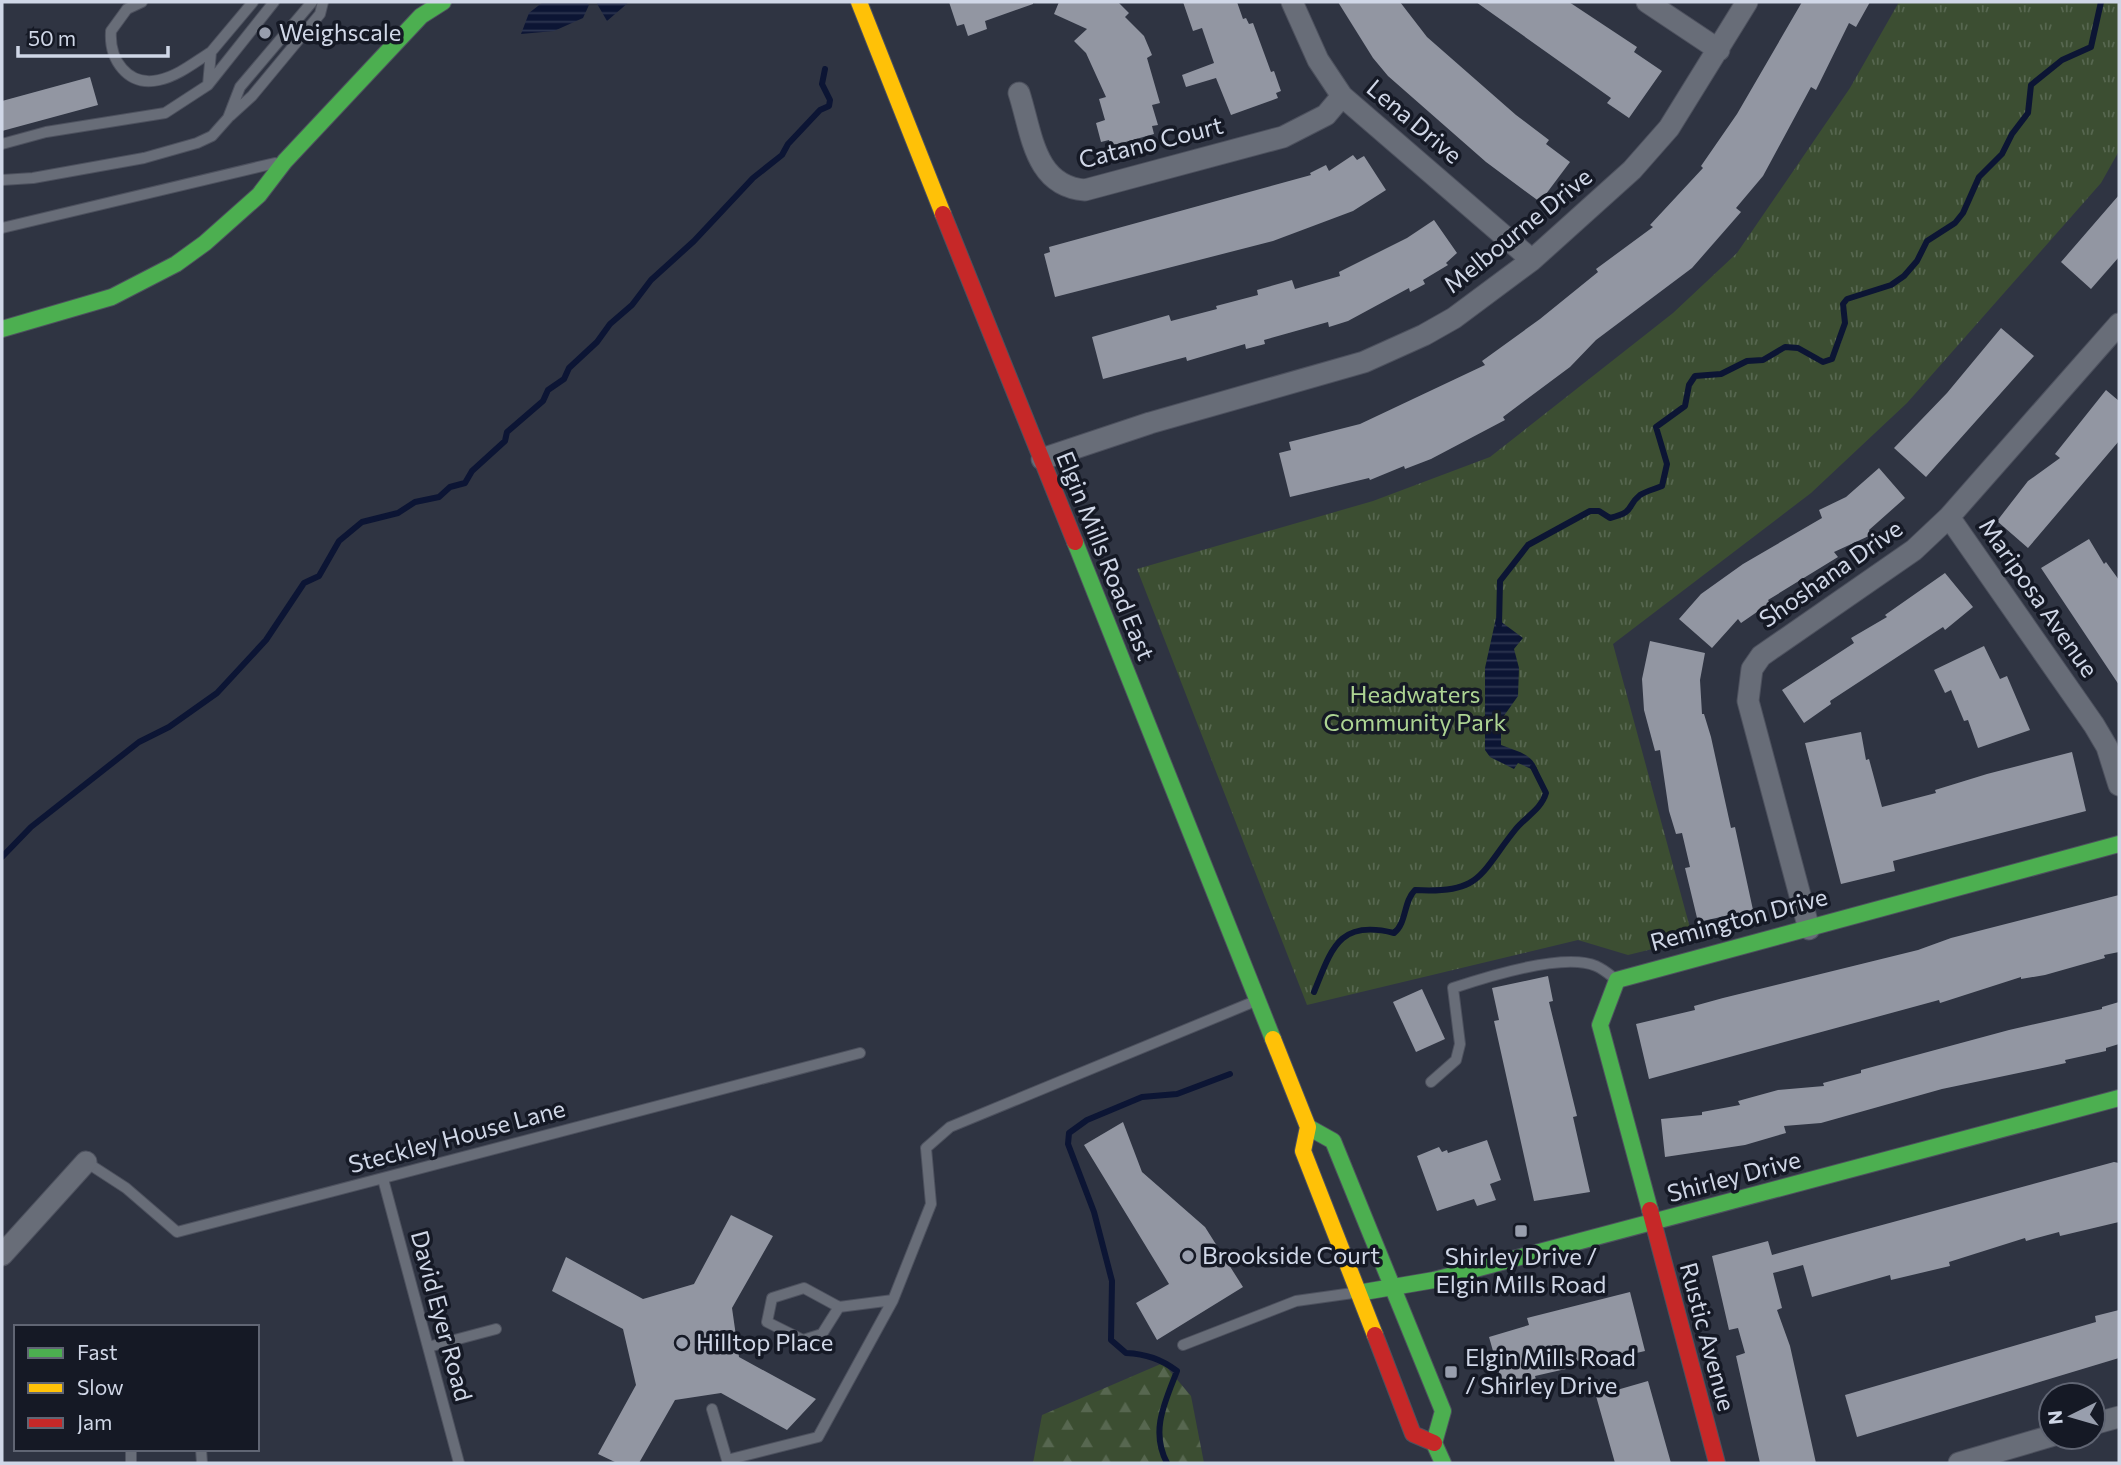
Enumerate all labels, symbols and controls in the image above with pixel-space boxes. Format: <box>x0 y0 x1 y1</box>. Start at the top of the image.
scale bar <box>18 14 168 58</box>
place label: Weighscale <box>279 17 402 46</box>
text: 50 m <box>28 25 76 50</box>
marker: Weighscale <box>257 25 273 41</box>
street label: Lena Drive <box>1361 73 1468 169</box>
street label: Catano Court <box>1075 110 1226 173</box>
street label: Melbourne Drive <box>1437 161 1597 298</box>
street label: Elgin Mills Road East <box>1051 447 1162 664</box>
street label: Mariposa Avenue <box>1974 512 2105 682</box>
street label: Shoshana Drive <box>1753 513 1907 633</box>
park label: Headwaters Community Park <box>1323 679 1507 736</box>
street label: Remington Drive <box>1647 881 1830 956</box>
street label: Steckley House Lane <box>345 1093 568 1178</box>
street label: Shirley Drive <box>1664 1144 1804 1207</box>
marker: Shirley Drive / Elgin Mills Road <box>1513 1223 1529 1239</box>
street label: David Eyer Road <box>406 1227 479 1404</box>
place label: Brookside Court <box>1202 1240 1380 1269</box>
place label: Shirley Drive / Elgin Mills Road <box>1436 1241 1606 1298</box>
marker: Brookside Court <box>1180 1248 1196 1264</box>
street label: Rustic Avenue <box>1675 1259 1742 1414</box>
legend <box>14 1325 259 1451</box>
place label: Hilltop Place <box>696 1327 833 1356</box>
marker: Hilltop Place <box>674 1335 690 1351</box>
text: Fast <box>77 1339 118 1364</box>
place label: Elgin Mills Road / Shirley Drive <box>1465 1342 1636 1399</box>
marker: Elgin Mills Road / Shirley Drive <box>1443 1364 1459 1380</box>
text: Slow <box>77 1374 124 1399</box>
north arrow <box>2037 1381 2107 1451</box>
text: Jam <box>77 1409 112 1434</box>
text: N <box>2042 1409 2067 1426</box>

